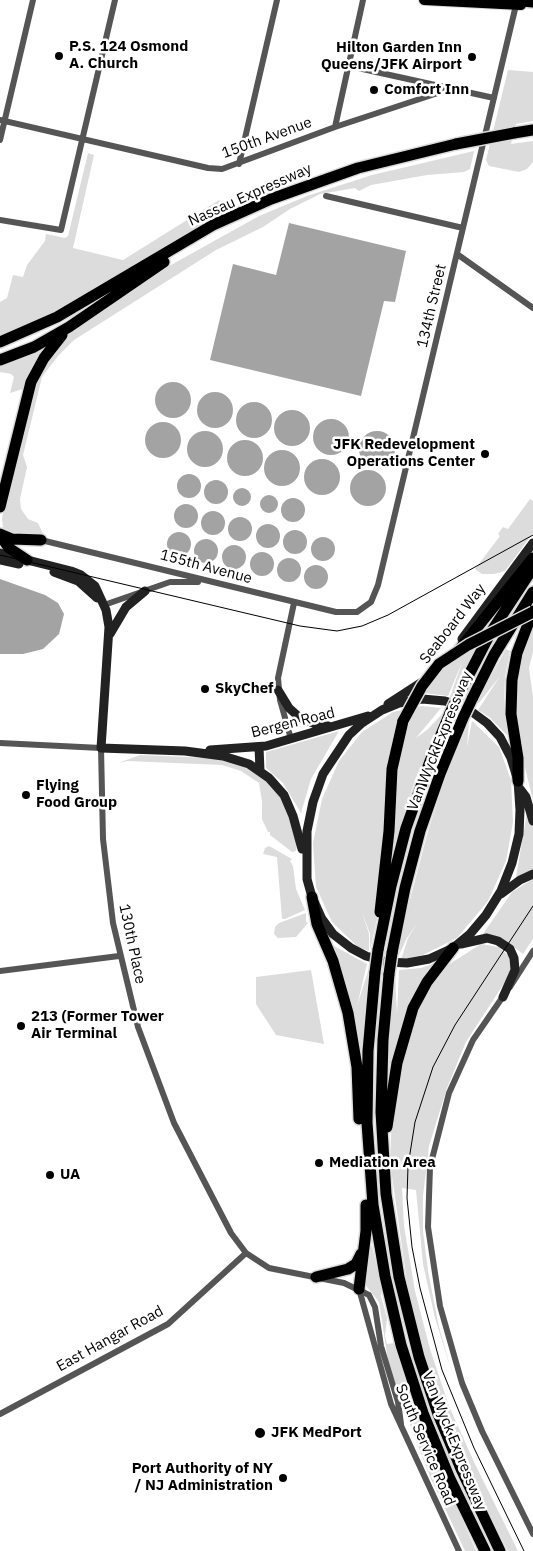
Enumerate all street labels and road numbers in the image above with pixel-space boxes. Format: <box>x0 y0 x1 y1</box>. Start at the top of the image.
street label: 150th Avenue <box>220 113 314 163</box>
street label: Nassau Expressway <box>186 160 314 230</box>
street label: 134th Street <box>414 262 450 350</box>
street label: 155th Avenue <box>158 546 254 588</box>
street label: Seaboard Way <box>416 580 490 668</box>
street label: Van Wyck Expressway <box>404 669 476 813</box>
street label: Bergen Road <box>249 704 337 742</box>
street label: 130th Place <box>115 902 149 986</box>
street label: East Hangar Road <box>53 1302 167 1376</box>
street label: Van Wyck Expressway <box>418 1369 490 1513</box>
street label: South Service Road <box>391 1381 459 1509</box>

